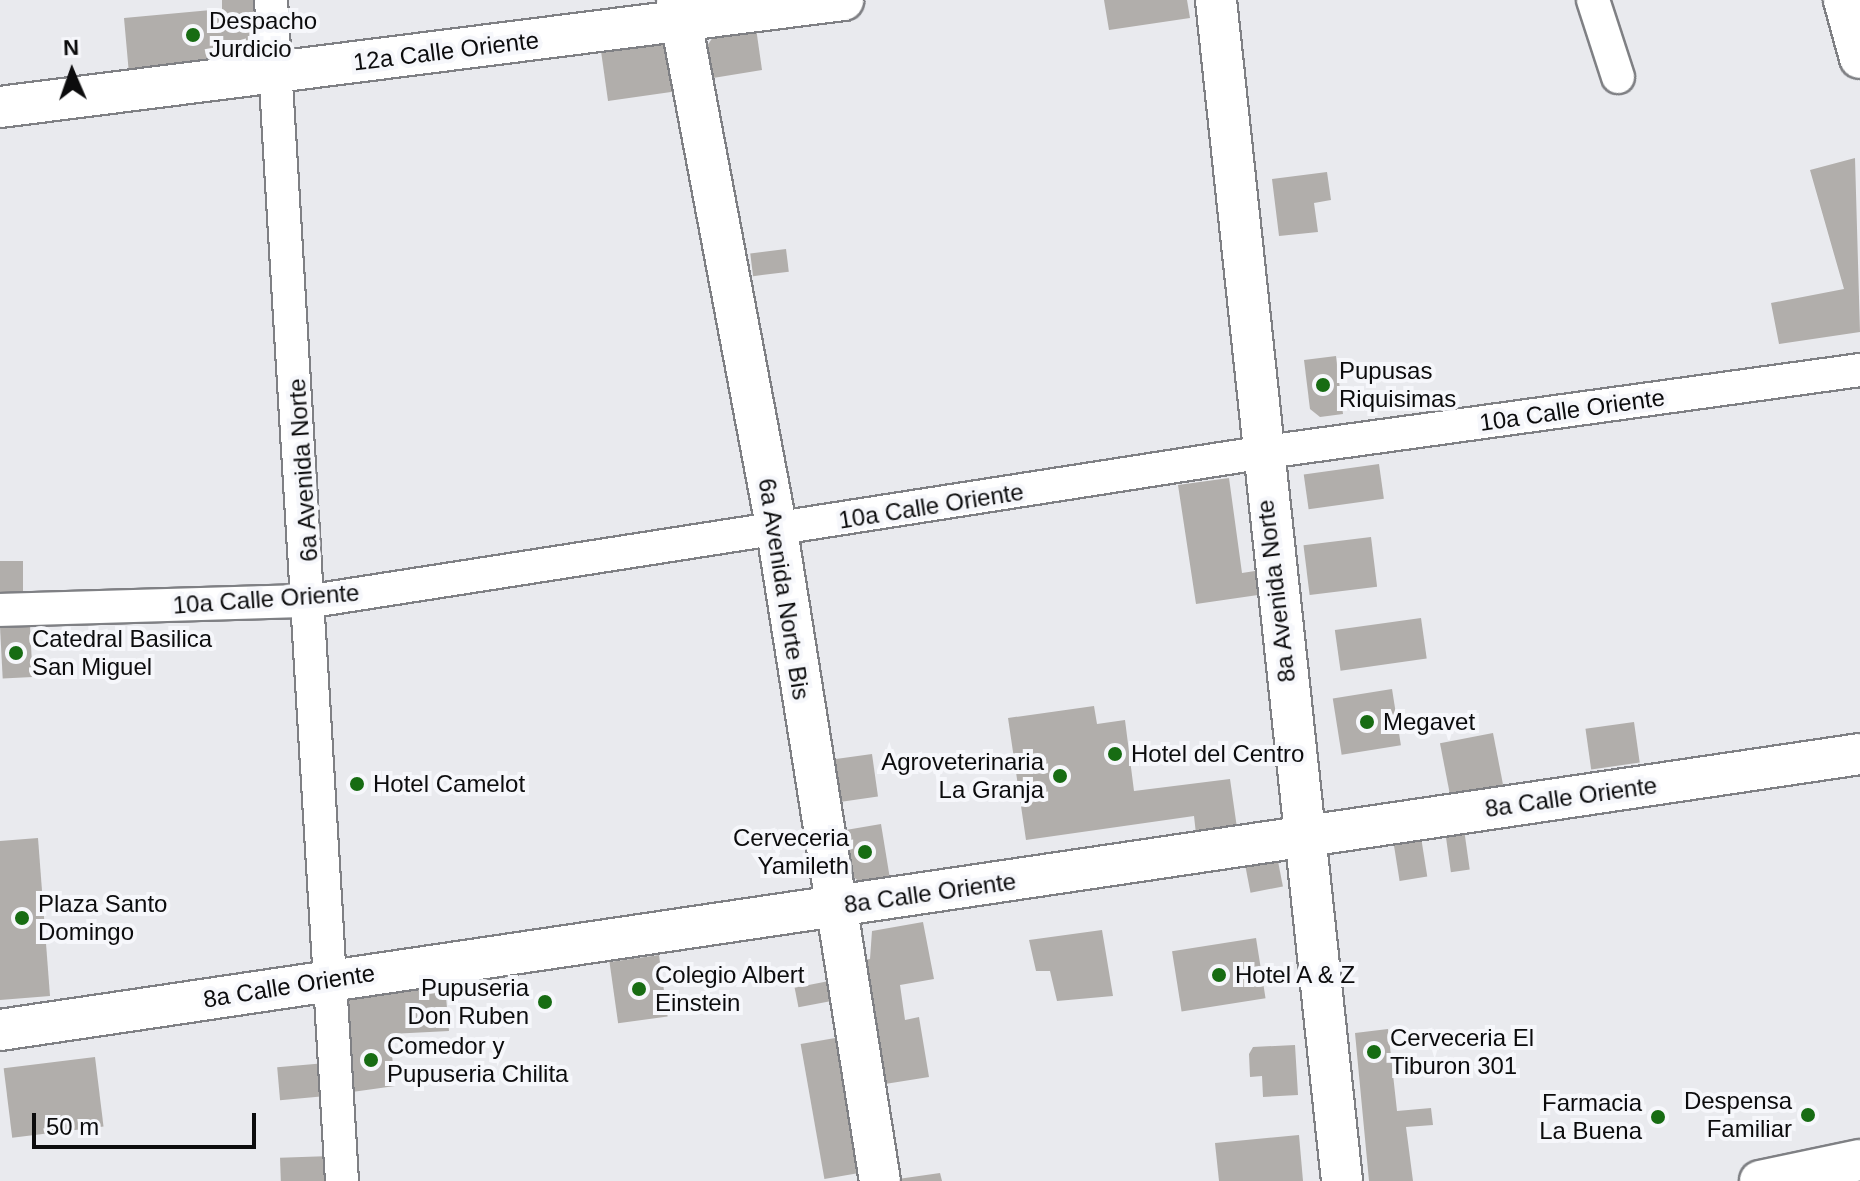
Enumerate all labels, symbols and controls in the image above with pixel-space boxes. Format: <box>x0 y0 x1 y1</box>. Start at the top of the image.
place label: Despacho Jurdicio <box>209 7 317 63</box>
street label: 12a Calle Oriente <box>352 25 540 77</box>
marker: Despacho Jurdicio <box>184 26 202 44</box>
north arrow <box>32 32 112 112</box>
text: N <box>63 35 80 60</box>
place label: Pupusas Riquisimas <box>1339 357 1456 413</box>
marker: Pupusas Riquisimas <box>1314 376 1332 394</box>
street label: 6a Avenida Norte <box>282 377 324 563</box>
street label: 10a Calle Oriente <box>1478 383 1666 437</box>
street label: 6a Avenida Norte Bis <box>752 476 816 702</box>
street label: 10a Calle Oriente <box>837 477 1025 535</box>
street label: 8a Avenida Norte <box>1250 497 1302 685</box>
street label: 10a Calle Oriente <box>172 578 360 620</box>
place label: Catedral Basilica San Miguel <box>32 625 212 681</box>
marker: Catedral Basilica San Miguel <box>7 644 25 662</box>
place label: Megavet <box>1383 708 1475 736</box>
marker: Megavet <box>1358 713 1376 731</box>
place label: Hotel del Centro <box>1131 740 1304 768</box>
marker: Hotel del Centro <box>1106 745 1124 763</box>
place label: Agroveterinaria La Granja <box>881 748 1044 804</box>
marker: Agroveterinaria La Granja <box>1051 767 1069 785</box>
place label: Hotel Camelot <box>373 770 525 798</box>
street label: 8a Calle Oriente <box>1483 771 1659 823</box>
marker: Hotel Camelot <box>348 775 366 793</box>
place label: Cerveceria Yamileth <box>733 824 849 880</box>
marker: Cerveceria Yamileth <box>856 843 874 861</box>
street label: 8a Calle Oriente <box>842 867 1018 919</box>
place label: Plaza Santo Domingo <box>38 890 167 946</box>
marker: Plaza Santo Domingo <box>13 909 31 927</box>
street label: 8a Calle Oriente <box>201 958 377 1014</box>
place label: Colegio Albert Einstein <box>655 961 806 1017</box>
place label: Hotel A & Z <box>1235 961 1358 989</box>
marker: Hotel A & Z <box>1210 966 1228 984</box>
place label: Pupuseria Don Ruben <box>408 974 529 1030</box>
marker: Colegio Albert Einstein <box>630 980 648 998</box>
marker: Pupuseria Don Ruben <box>536 993 554 1011</box>
place label: Cerveceria El Tiburon 301 <box>1390 1024 1534 1080</box>
place label: Comedor y Pupuseria Chilita <box>387 1032 568 1088</box>
marker: Cerveceria El Tiburon 301 <box>1365 1043 1383 1061</box>
marker: Comedor y Pupuseria Chilita <box>362 1051 380 1069</box>
place label: Despensa Familiar <box>1684 1087 1792 1143</box>
place label: Farmacia La Buena <box>1539 1089 1642 1145</box>
scale bar <box>36 1097 260 1147</box>
marker: Despensa Familiar <box>1799 1106 1817 1124</box>
marker: Farmacia La Buena <box>1649 1108 1667 1126</box>
text: 50 m <box>46 1113 99 1140</box>

